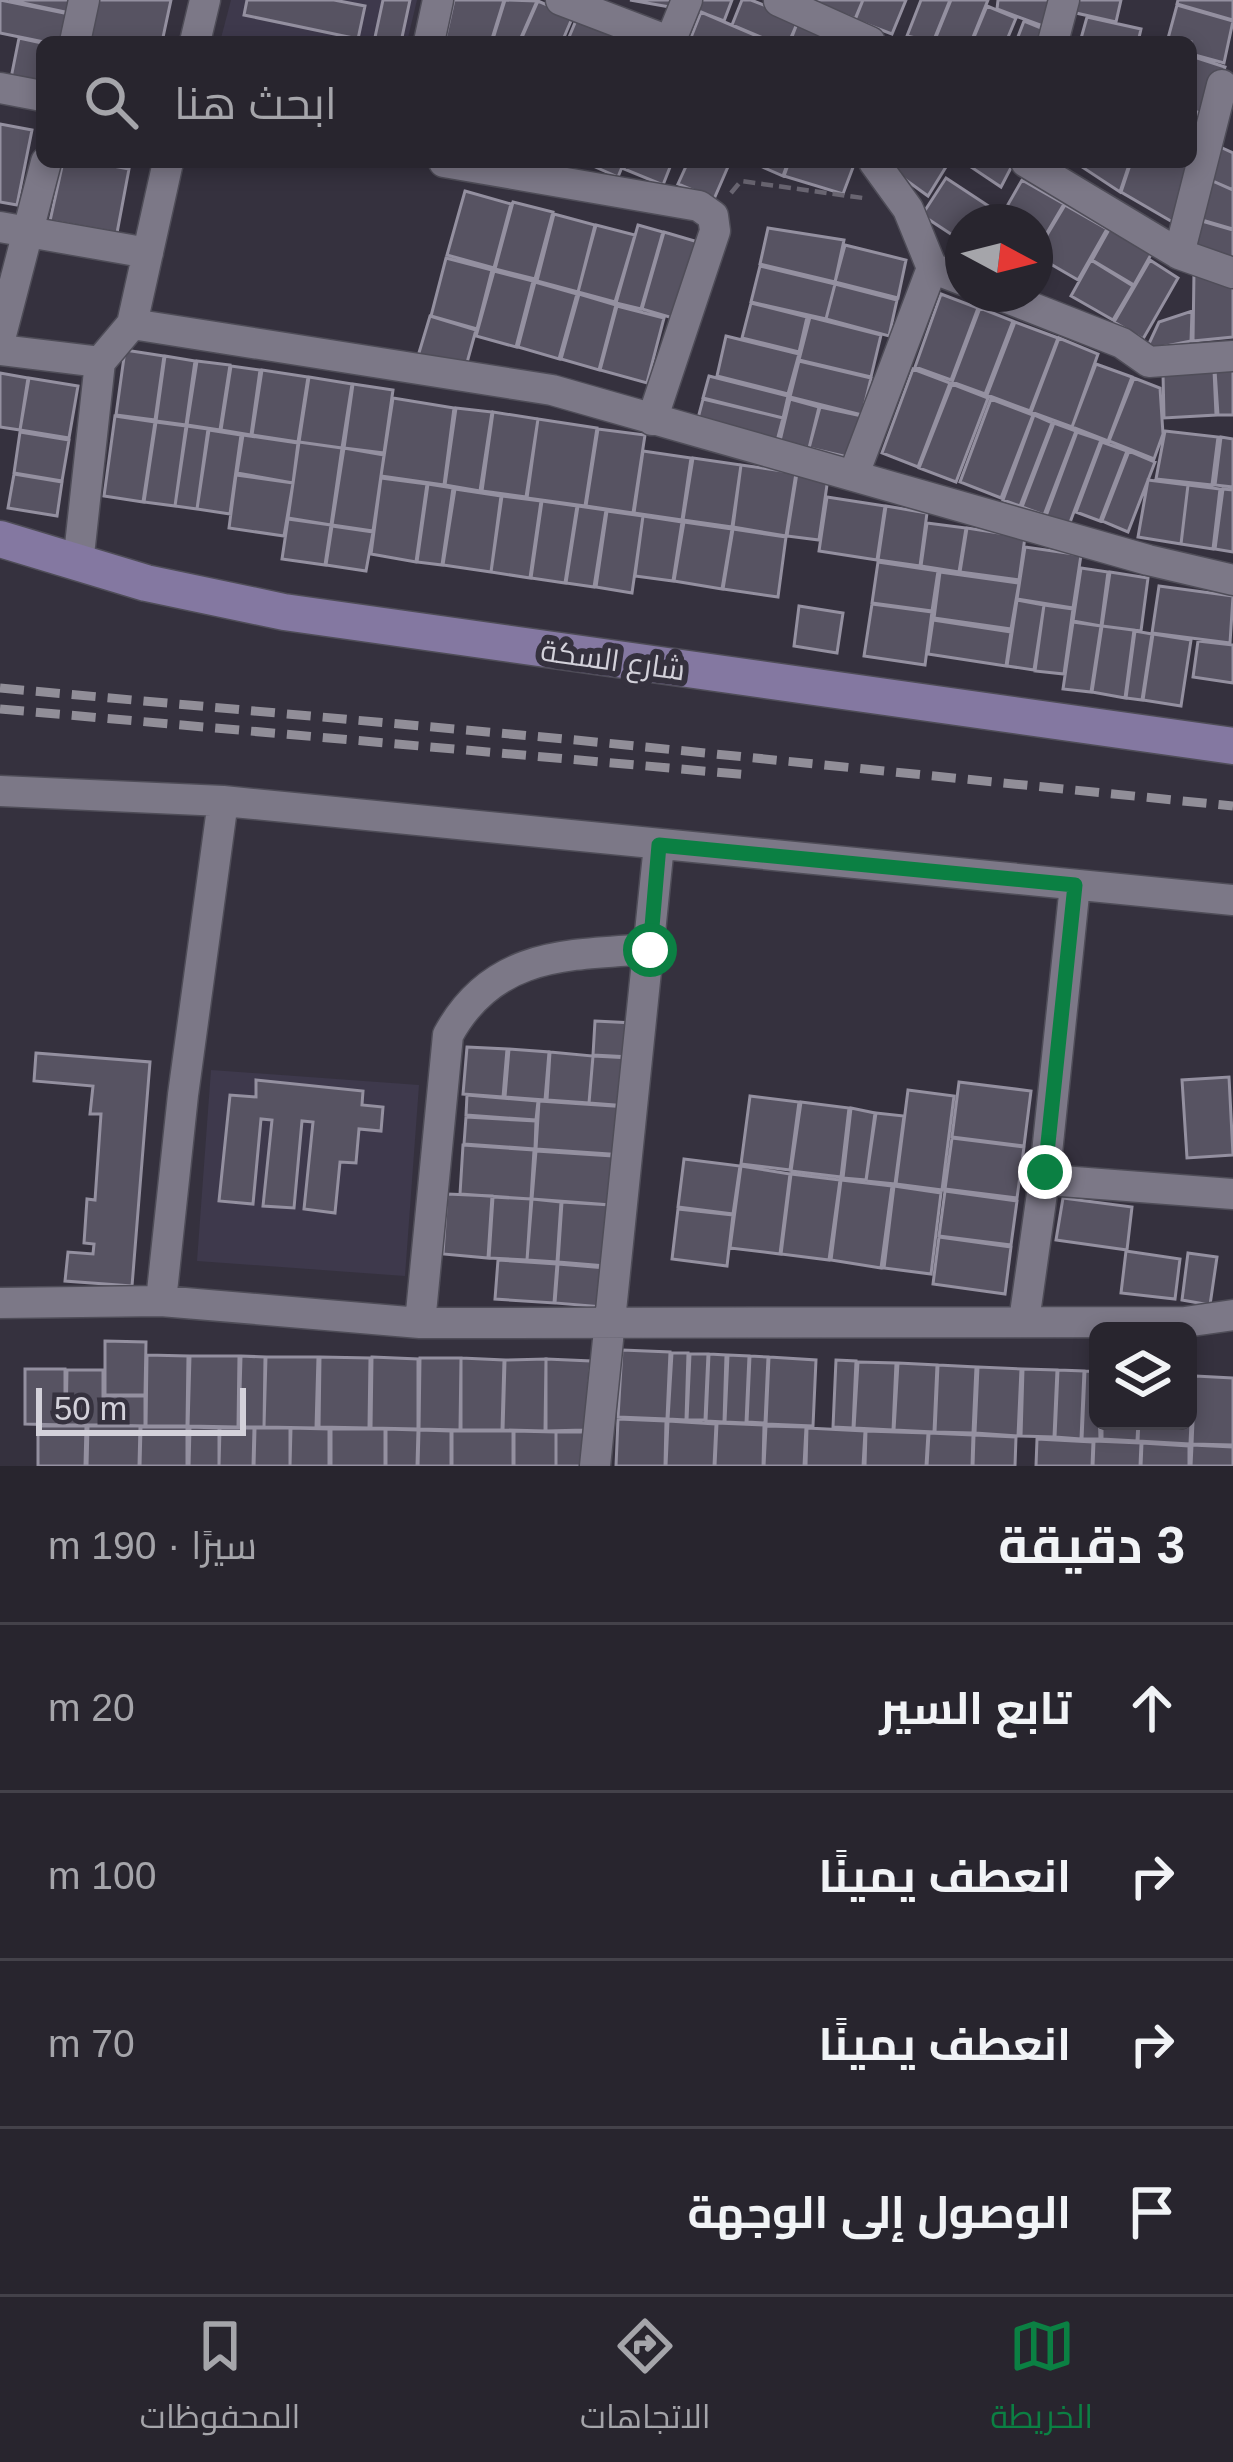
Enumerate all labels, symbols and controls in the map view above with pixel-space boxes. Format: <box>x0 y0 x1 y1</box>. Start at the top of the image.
search box <box>36 36 1197 168</box>
icon: search <box>78 69 144 135</box>
text: ابحث هنا <box>174 78 337 129</box>
north arrow <box>945 204 1053 312</box>
street label: شارع السكة <box>538 634 687 690</box>
route start <box>623 923 677 977</box>
route end <box>1018 1145 1072 1199</box>
map controls <box>1089 1322 1197 1430</box>
button: layers <box>1089 1322 1197 1430</box>
scale bar <box>36 1382 246 1435</box>
text: 50 m <box>54 1390 127 1427</box>
text: 3 دقيقة <box>998 1517 1185 1574</box>
text: سيرًا · 190 m <box>48 1524 257 1567</box>
icon: ahead <box>1119 1675 1185 1741</box>
text: تابع السير <box>880 1683 1071 1734</box>
text: 20 m <box>48 1686 135 1729</box>
icon: right <box>1119 1843 1185 1909</box>
text: انعطف يمينًا <box>819 1851 1071 1902</box>
text: 100 m <box>48 1854 156 1897</box>
icon: right <box>1119 2011 1185 2077</box>
text: انعطف يمينًا <box>819 2019 1071 2070</box>
text: 70 m <box>48 2022 135 2065</box>
icon: arrive <box>1119 2179 1185 2245</box>
text: الوصول إلى الوجهة <box>687 2187 1071 2238</box>
tab: المحفوظات <box>140 2313 300 2447</box>
tab: الاتجاهات <box>580 2313 711 2447</box>
tab: الخريطة <box>990 2313 1093 2447</box>

